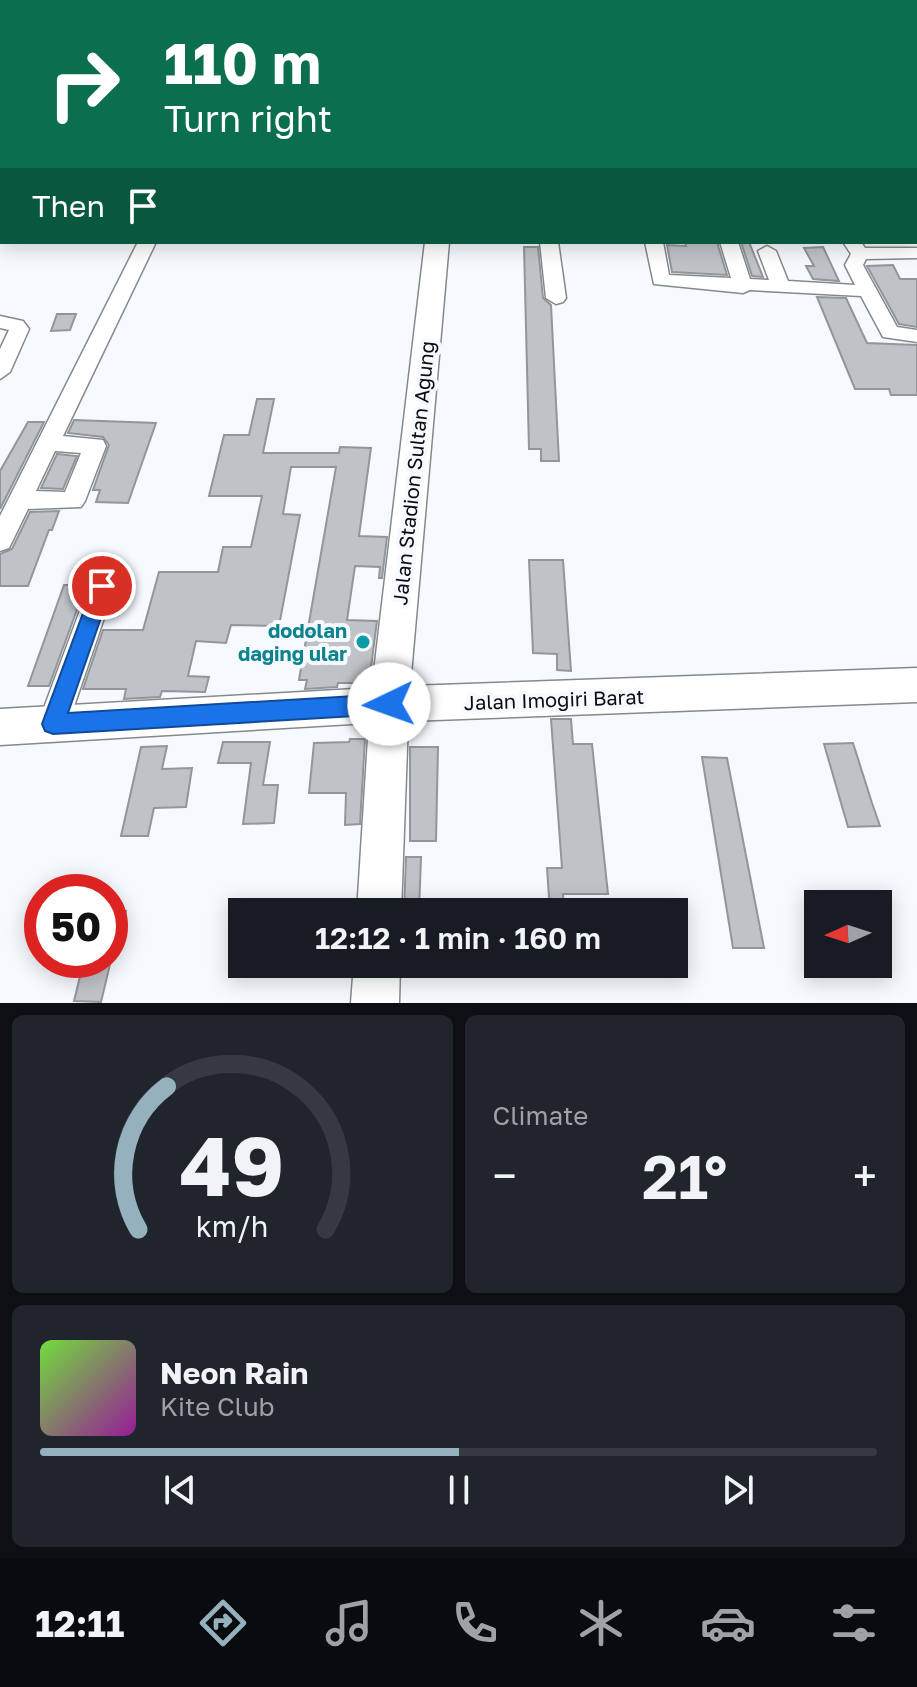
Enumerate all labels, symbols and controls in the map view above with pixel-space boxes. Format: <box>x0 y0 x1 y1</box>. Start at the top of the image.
text: 110 m <box>164 29 321 96</box>
icon: right <box>32 32 136 136</box>
text: Turn right <box>164 97 332 140</box>
icon: arrive <box>121 184 165 228</box>
text: Then <box>32 188 105 224</box>
street label: Jalan Stadion Sultan Agung <box>387 340 439 606</box>
pin <box>68 552 136 620</box>
icon: arrive <box>80 564 124 608</box>
place label: dodolan daging ular <box>238 618 347 665</box>
marker: dodolan daging ular <box>354 633 372 651</box>
position arrow <box>347 662 431 746</box>
street label: Jalan Imogiri Barat <box>463 684 645 714</box>
speed limit sign: 50 <box>24 874 128 978</box>
north arrow <box>804 890 892 978</box>
map controls <box>804 890 892 978</box>
text: 12:12 · 1 min · 160 m <box>315 920 601 956</box>
text: Climate <box>493 1100 588 1131</box>
text: 49 <box>180 1114 285 1214</box>
text: 21° <box>642 1140 727 1212</box>
text: − <box>493 1149 517 1202</box>
text: + <box>853 1149 877 1202</box>
text: km/h <box>196 1209 269 1243</box>
text: Neon Rain <box>160 1355 308 1391</box>
text: Kite Club <box>160 1391 275 1422</box>
icon: previous <box>158 1468 202 1512</box>
icon: pause <box>437 1468 481 1512</box>
icon: next <box>716 1468 760 1512</box>
icon: directions <box>195 1595 251 1651</box>
icon: music <box>321 1595 377 1651</box>
icon: phone <box>447 1595 503 1651</box>
icon: climate <box>573 1595 629 1651</box>
icon: car <box>700 1595 756 1651</box>
icon: filters <box>826 1595 882 1651</box>
text: 12:11 <box>35 1602 124 1645</box>

